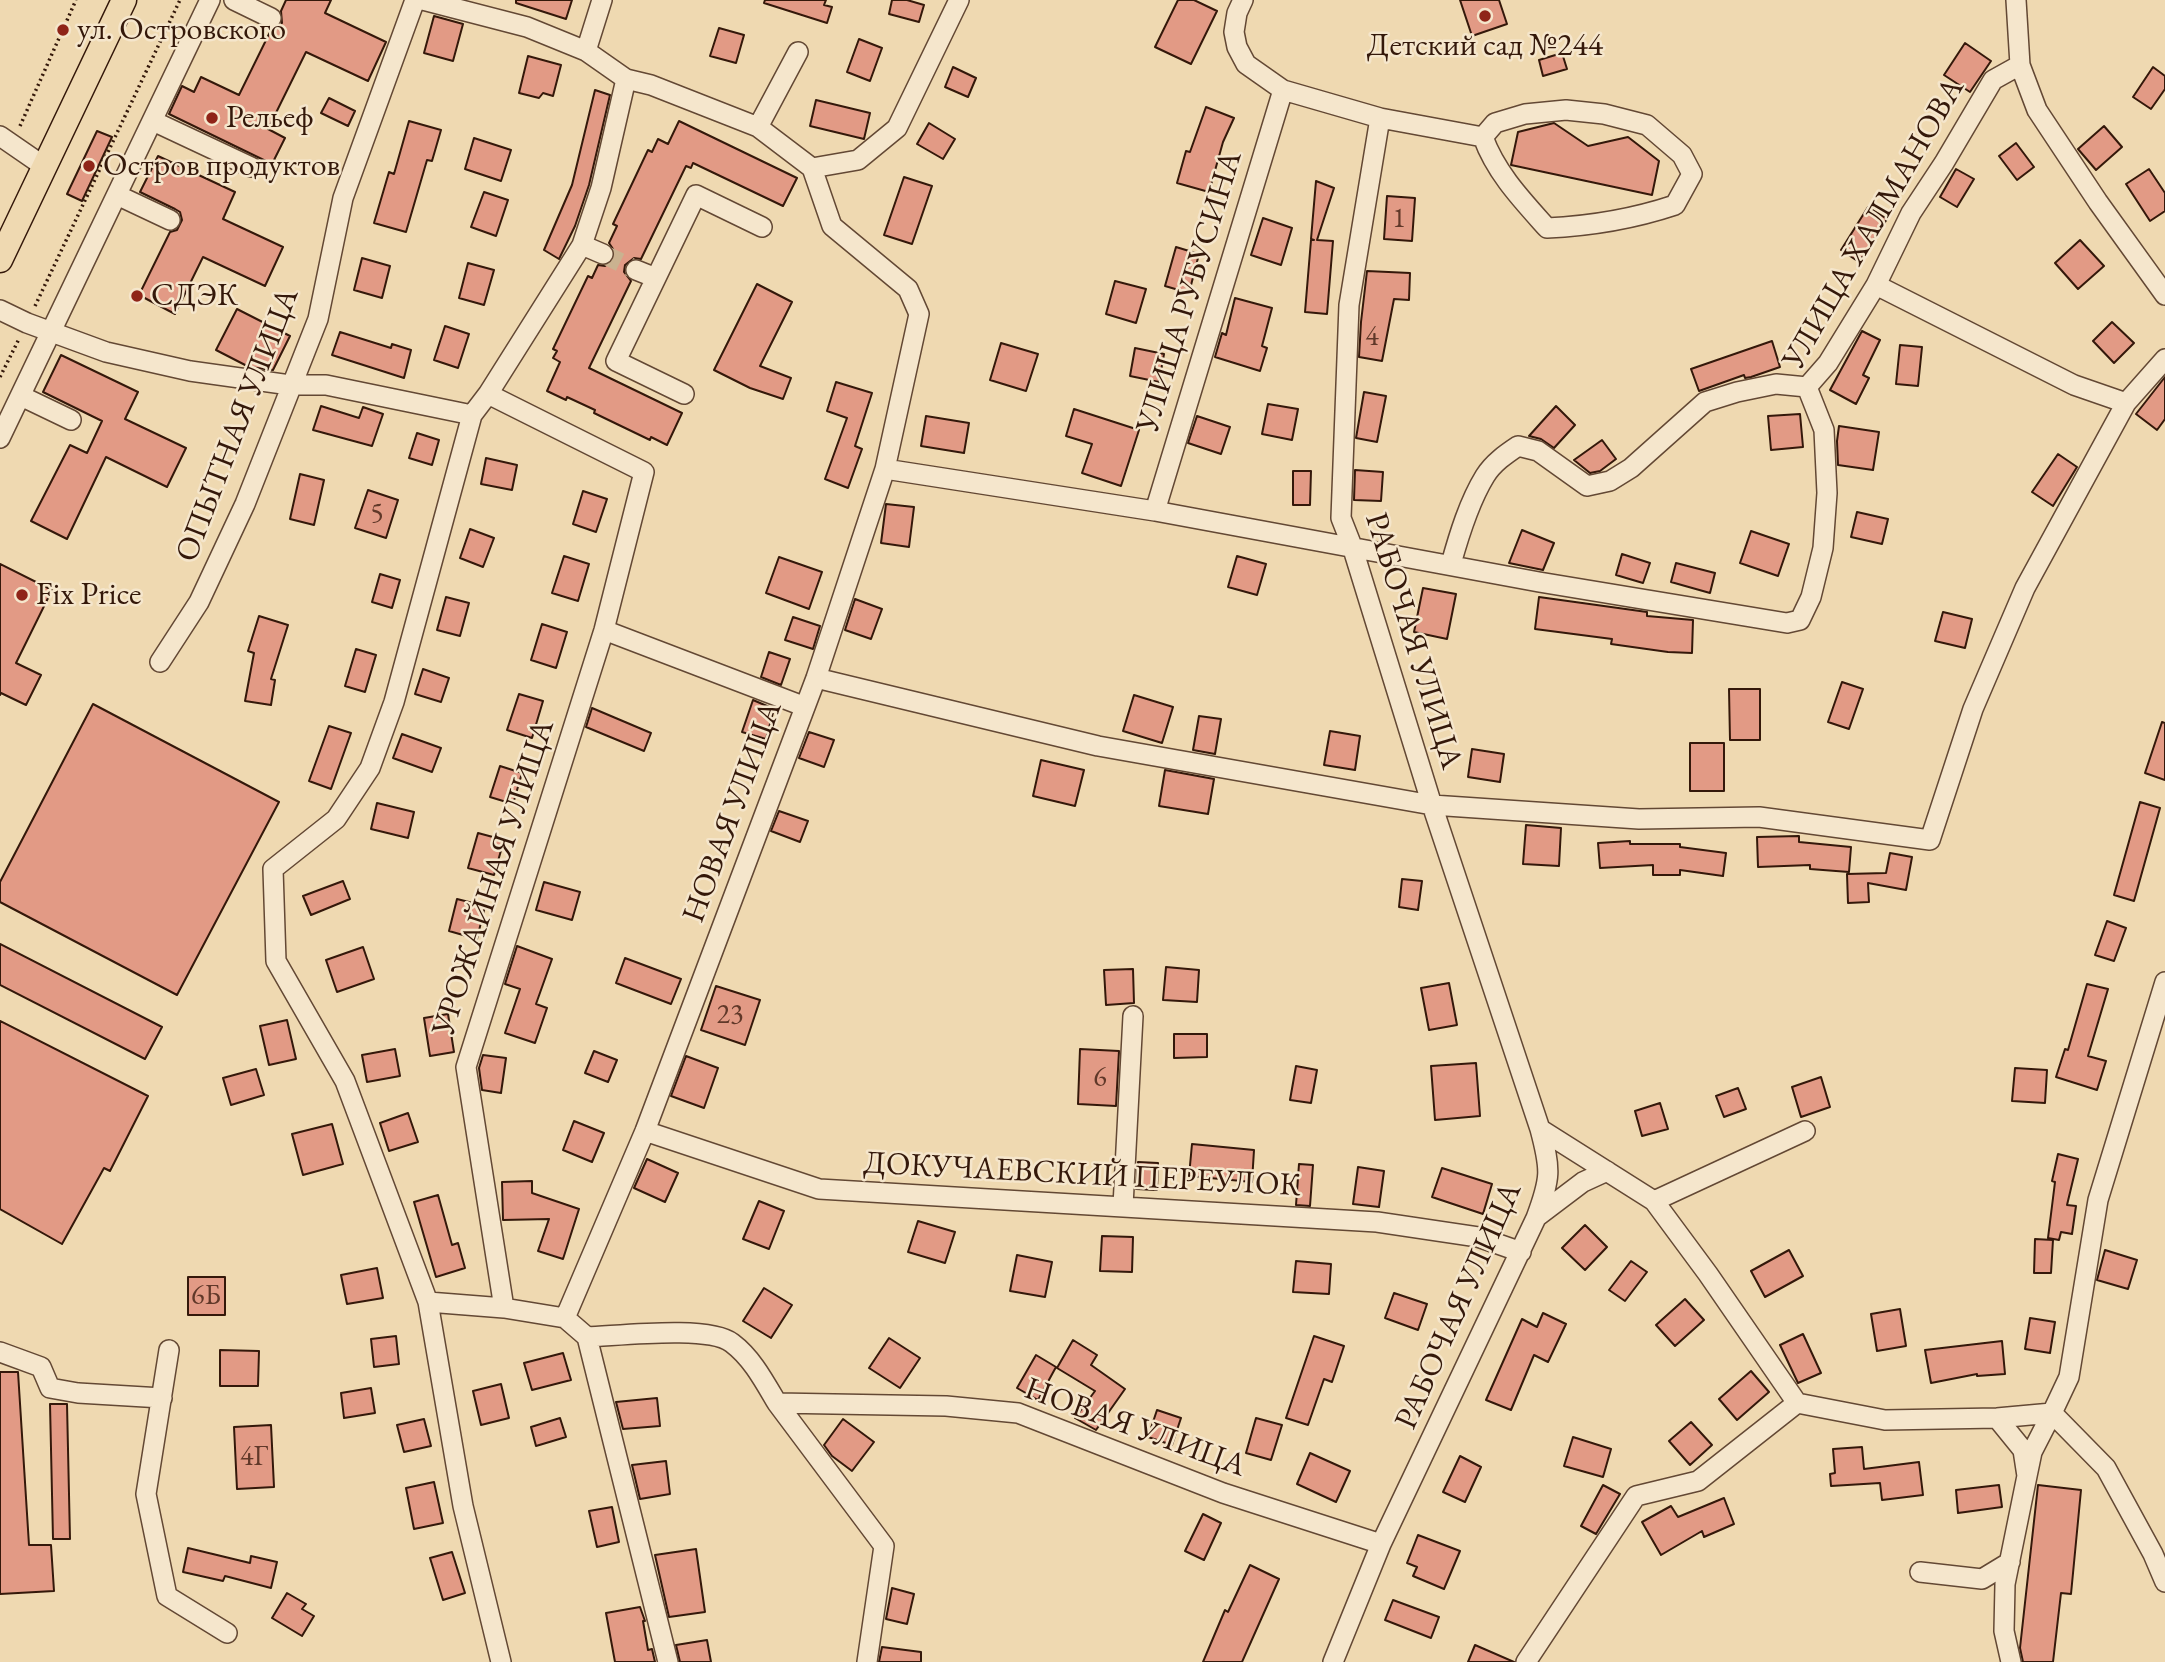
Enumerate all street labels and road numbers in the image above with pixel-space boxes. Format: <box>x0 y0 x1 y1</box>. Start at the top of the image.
street label: УЛИЦА ХАЛМАНОВА <box>1775 72 1973 376</box>
street label: УЛИЦА РУБУСИНА <box>1129 146 1251 438</box>
street label: ОПЫТНАЯ УЛИЦА <box>168 283 308 567</box>
street label: РАБОЧАЯ УЛИЦА <box>1356 508 1470 774</box>
street label: НОВАЯ УЛИЦА <box>675 696 791 928</box>
street label: УРОЖАЙНАЯ УЛИЦА <box>425 715 563 1041</box>
street label: ДОКУЧАЕВСКИЙ ПЕРЕУЛОК <box>863 1144 1301 1206</box>
street label: РАБОЧАЯ УЛИЦА <box>1387 1177 1531 1435</box>
street label: НОВАЯ УЛИЦА <box>1019 1370 1251 1486</box>

